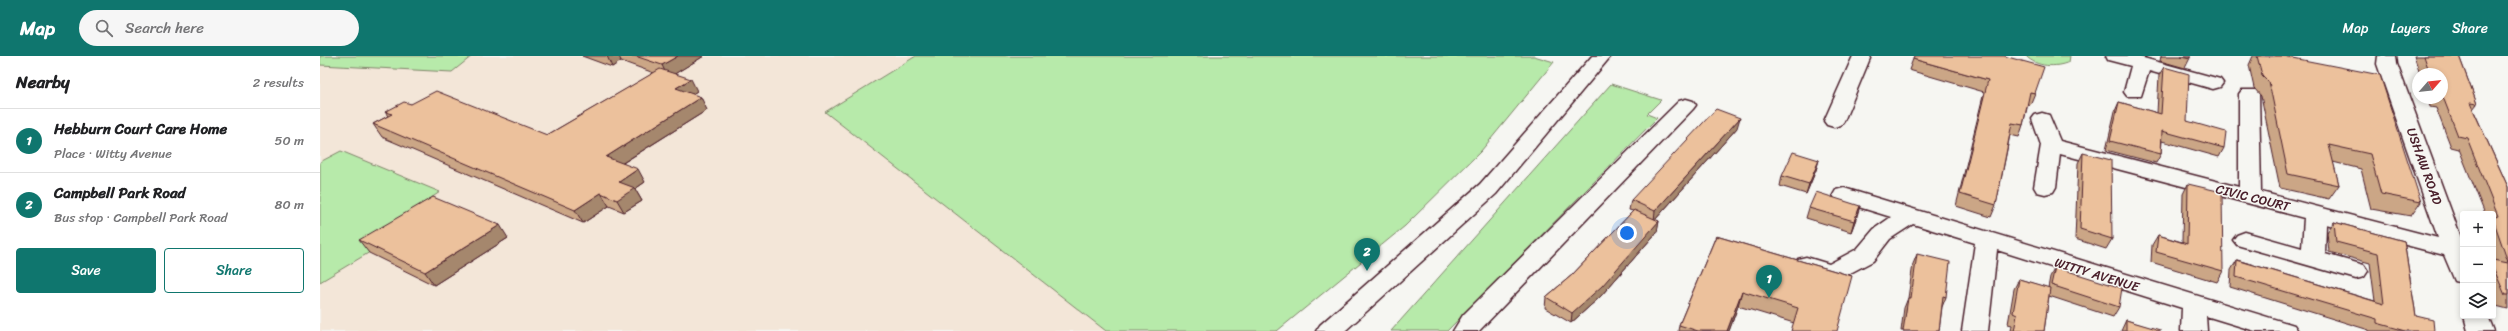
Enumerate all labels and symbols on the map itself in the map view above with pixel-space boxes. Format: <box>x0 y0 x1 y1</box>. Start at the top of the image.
north arrow <box>2412 68 2448 104</box>
street label: USHAW ROAD <box>2400 124 2449 208</box>
street label: CIVIC COURT <box>2213 177 2294 218</box>
your location <box>1617 223 1637 243</box>
pin: 2 <box>1354 238 1380 271</box>
street label: WITTY AVENUE <box>2052 251 2143 298</box>
pin: 1 <box>1756 265 1782 298</box>

